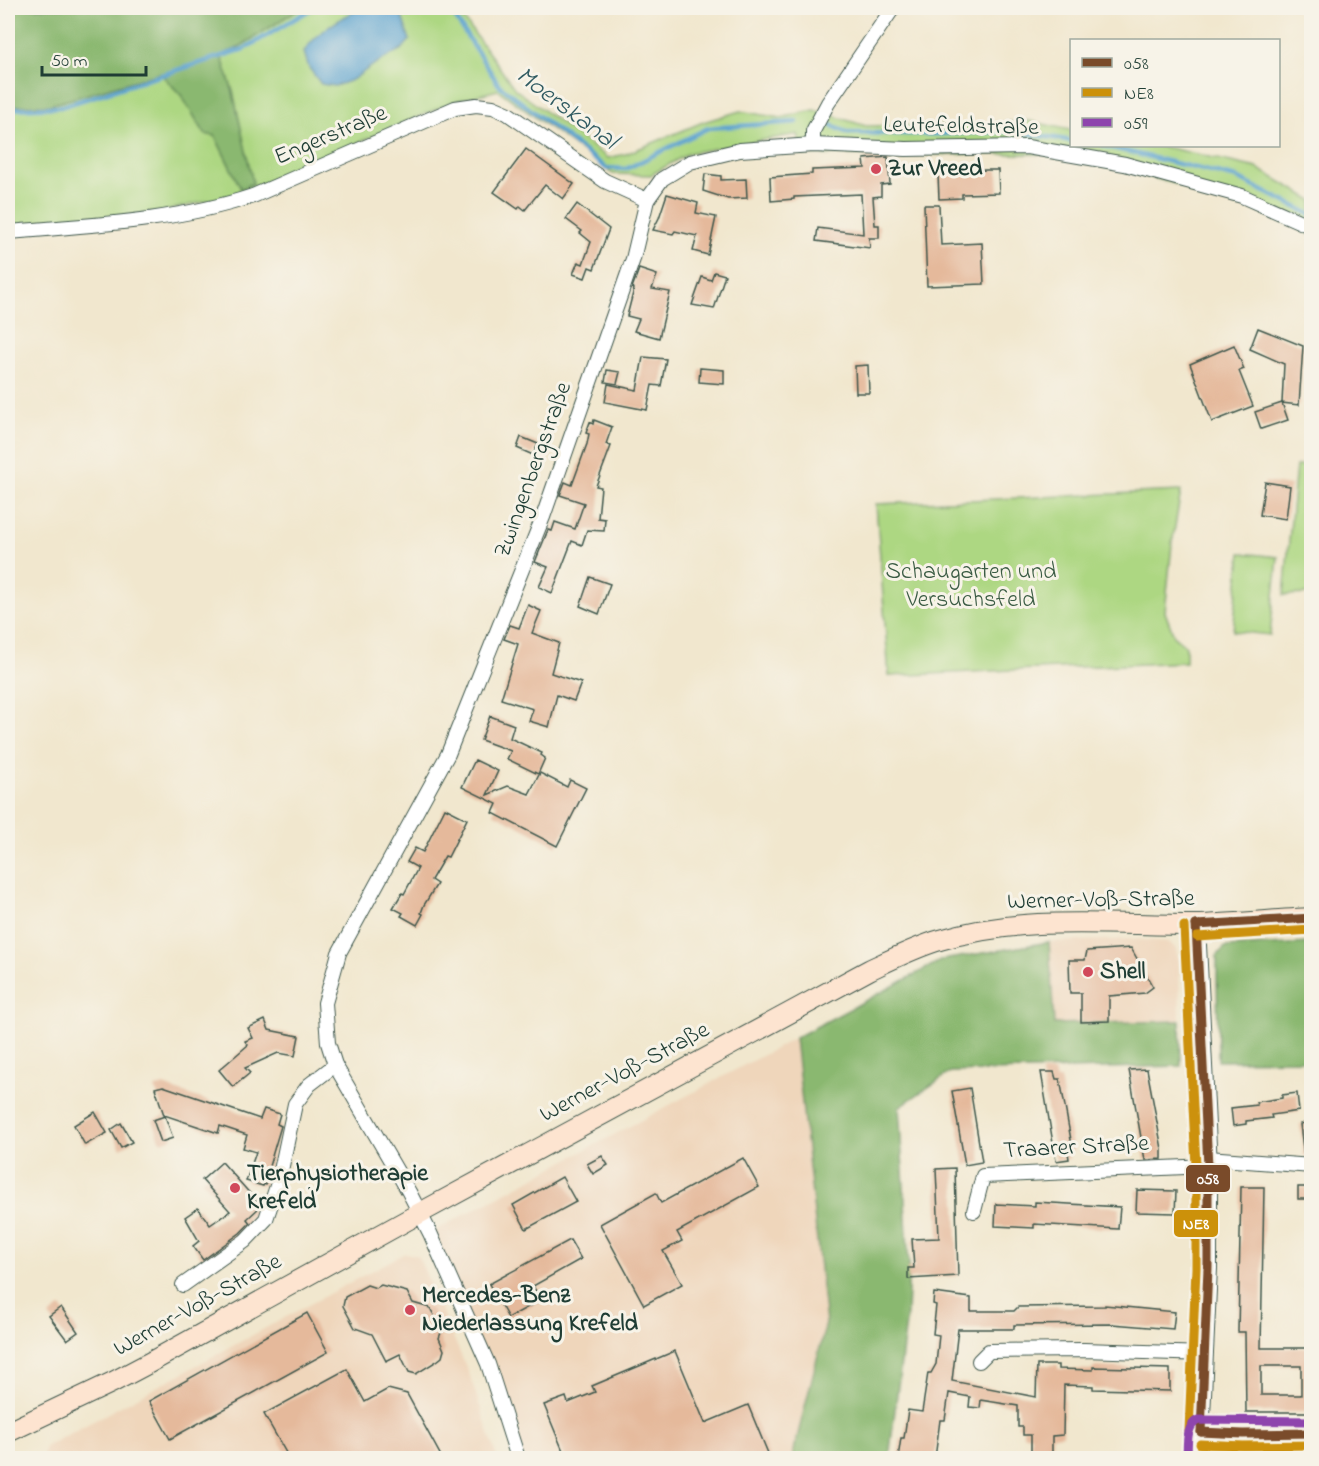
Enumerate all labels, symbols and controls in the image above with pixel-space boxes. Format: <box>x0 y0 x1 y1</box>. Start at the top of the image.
scale bar <box>42 39 146 77</box>
legend <box>1070 39 1280 147</box>
text: 50 m <box>51 49 88 75</box>
text: 058 <box>1124 52 1149 78</box>
water label: Moerskanal <box>507 58 627 162</box>
text: NE8 <box>1124 82 1154 108</box>
street label: Engerstraße <box>269 96 393 175</box>
street label: Leutefeldstraße <box>883 108 1039 146</box>
text: 059 <box>1124 112 1148 138</box>
place label: Zur Vreed <box>888 152 983 187</box>
marker: Zur Vreed <box>869 162 883 176</box>
street label: Zwingenbergstraße <box>486 377 582 563</box>
park label: Schaugarten und Versuchsfeld <box>886 555 1057 618</box>
street label: Werner-Voß-Straße <box>1007 882 1195 920</box>
place label: Shell <box>1100 955 1146 990</box>
marker: Shell <box>1081 965 1095 979</box>
street label: Werner-Voß-Straße <box>534 1013 716 1132</box>
street label: Traarer Straße <box>1002 1127 1150 1169</box>
place label: Tierphysiotherapie Krefeld <box>247 1157 429 1220</box>
line badge: 058 <box>1185 1164 1231 1193</box>
text: 058 <box>1196 1168 1219 1192</box>
marker: Tierphysiotherapie Krefeld <box>228 1181 242 1195</box>
line badge: NE8 <box>1173 1209 1219 1238</box>
text: NE8 <box>1183 1213 1209 1237</box>
street label: Werner-Voß-Straße <box>107 1245 289 1367</box>
place label: Mercedes-Benz Niederlassung Krefeld <box>422 1279 638 1343</box>
marker: Mercedes-Benz Niederlassung Krefeld <box>403 1303 417 1317</box>

